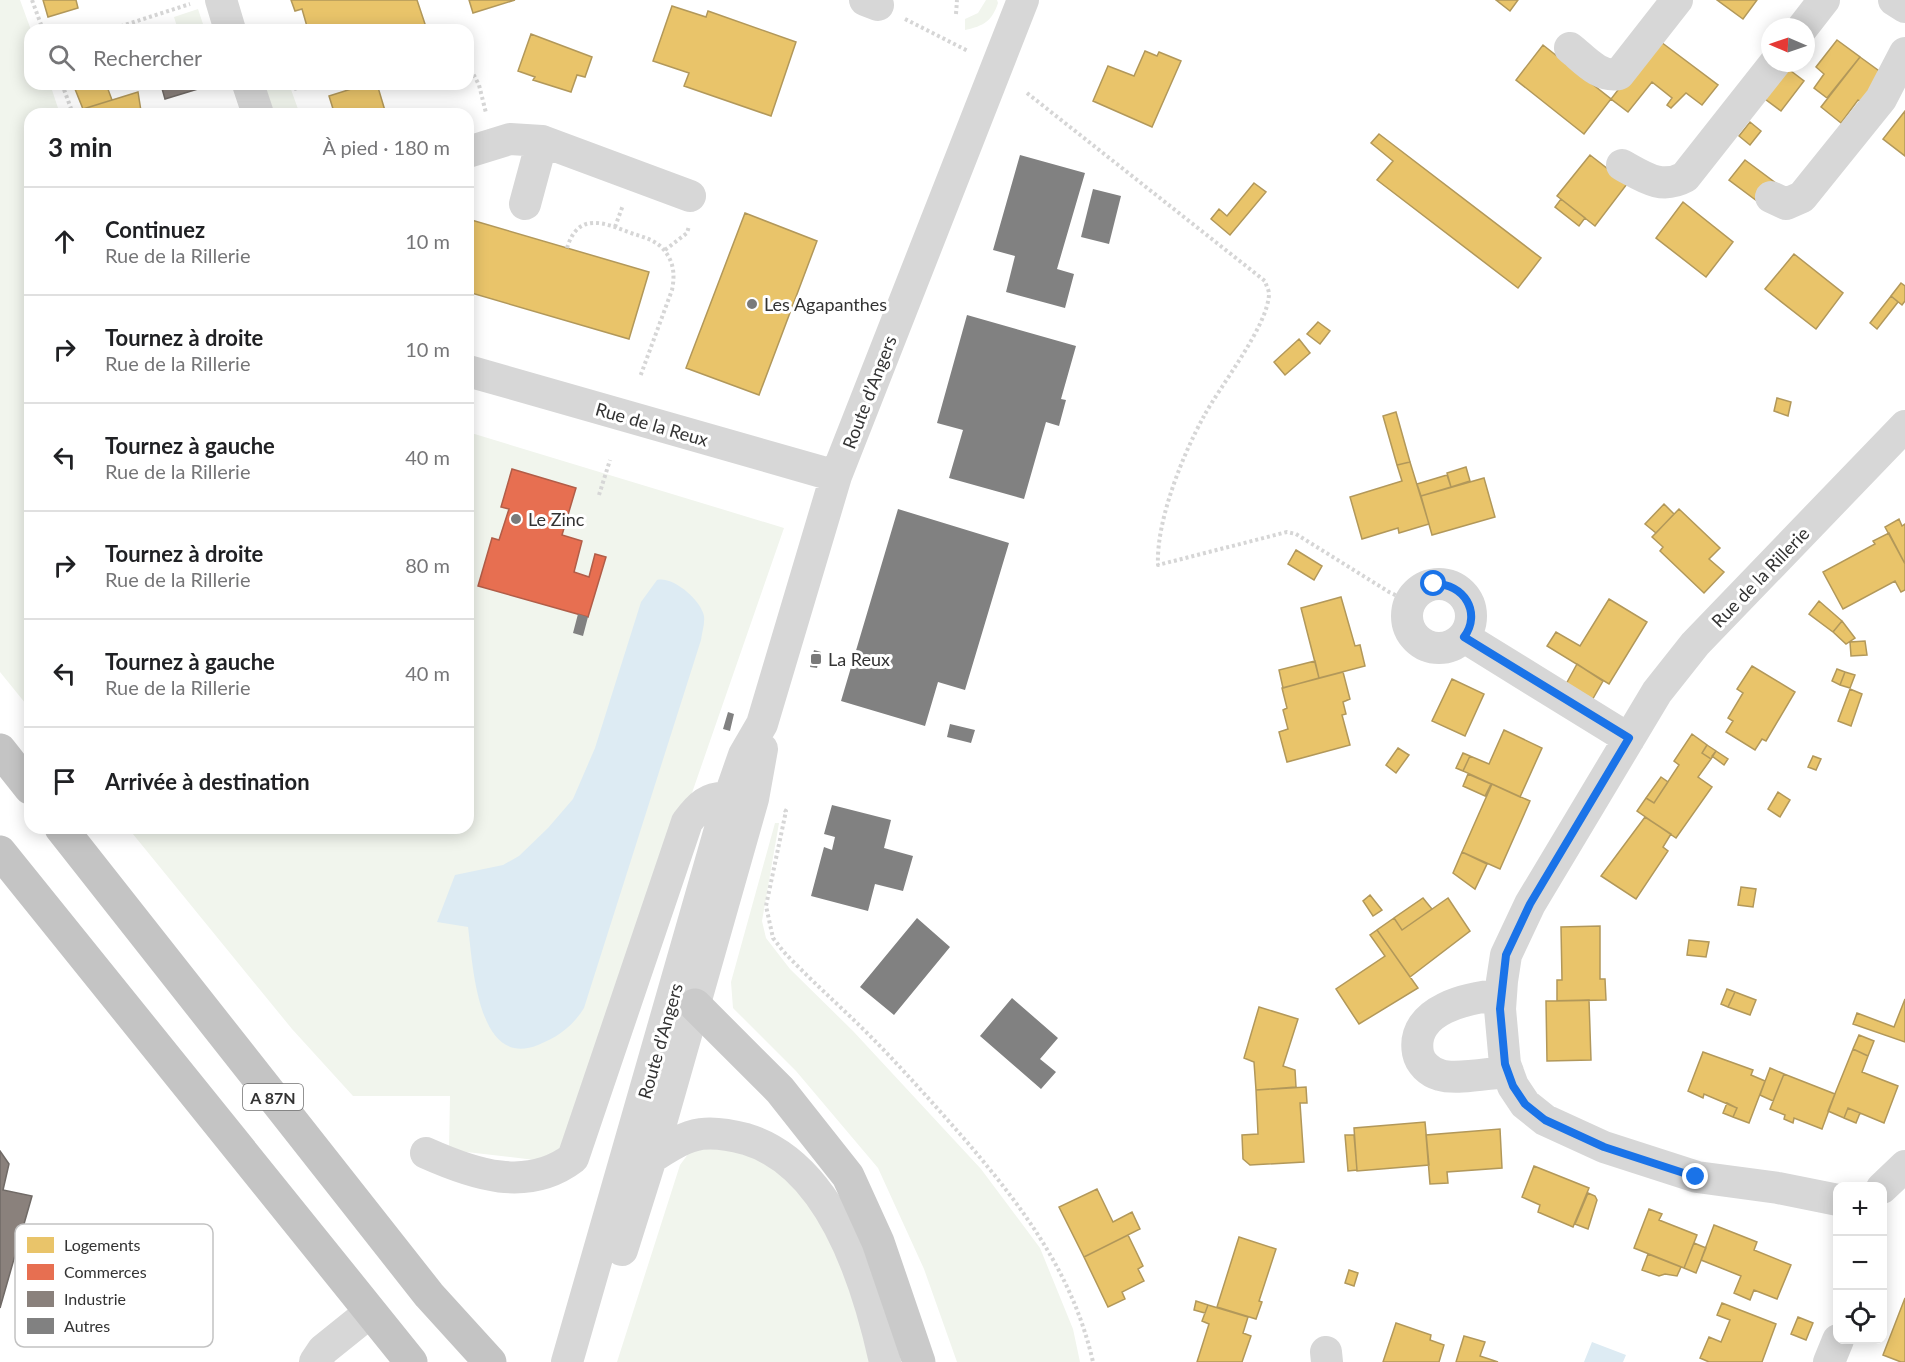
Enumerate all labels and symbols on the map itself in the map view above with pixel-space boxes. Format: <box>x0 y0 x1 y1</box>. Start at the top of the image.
north arrow <box>1761 18 1815 72</box>
place label: Les Agapanthes <box>764 293 887 315</box>
marker: Les Agapanthes <box>745 297 759 311</box>
street label: Route d’Angers <box>837 332 901 452</box>
street label: Rue de la Reux <box>593 397 711 451</box>
place label: Le Zinc <box>528 508 585 530</box>
marker: Le Zinc <box>509 512 523 526</box>
street label: Rue de la Rillerie <box>1707 522 1813 632</box>
route start <box>1420 570 1446 596</box>
place label: La Reux <box>828 648 890 670</box>
marker: La Reux <box>809 652 823 666</box>
street label: Route d’Angers <box>633 980 687 1101</box>
road number: A 87N <box>243 1084 303 1110</box>
route end <box>1682 1163 1708 1189</box>
legend <box>15 1224 213 1347</box>
text: Logements <box>64 1235 140 1254</box>
text: Commerces <box>64 1262 147 1281</box>
text: Industrie <box>64 1289 126 1308</box>
text: Autres <box>64 1316 110 1335</box>

